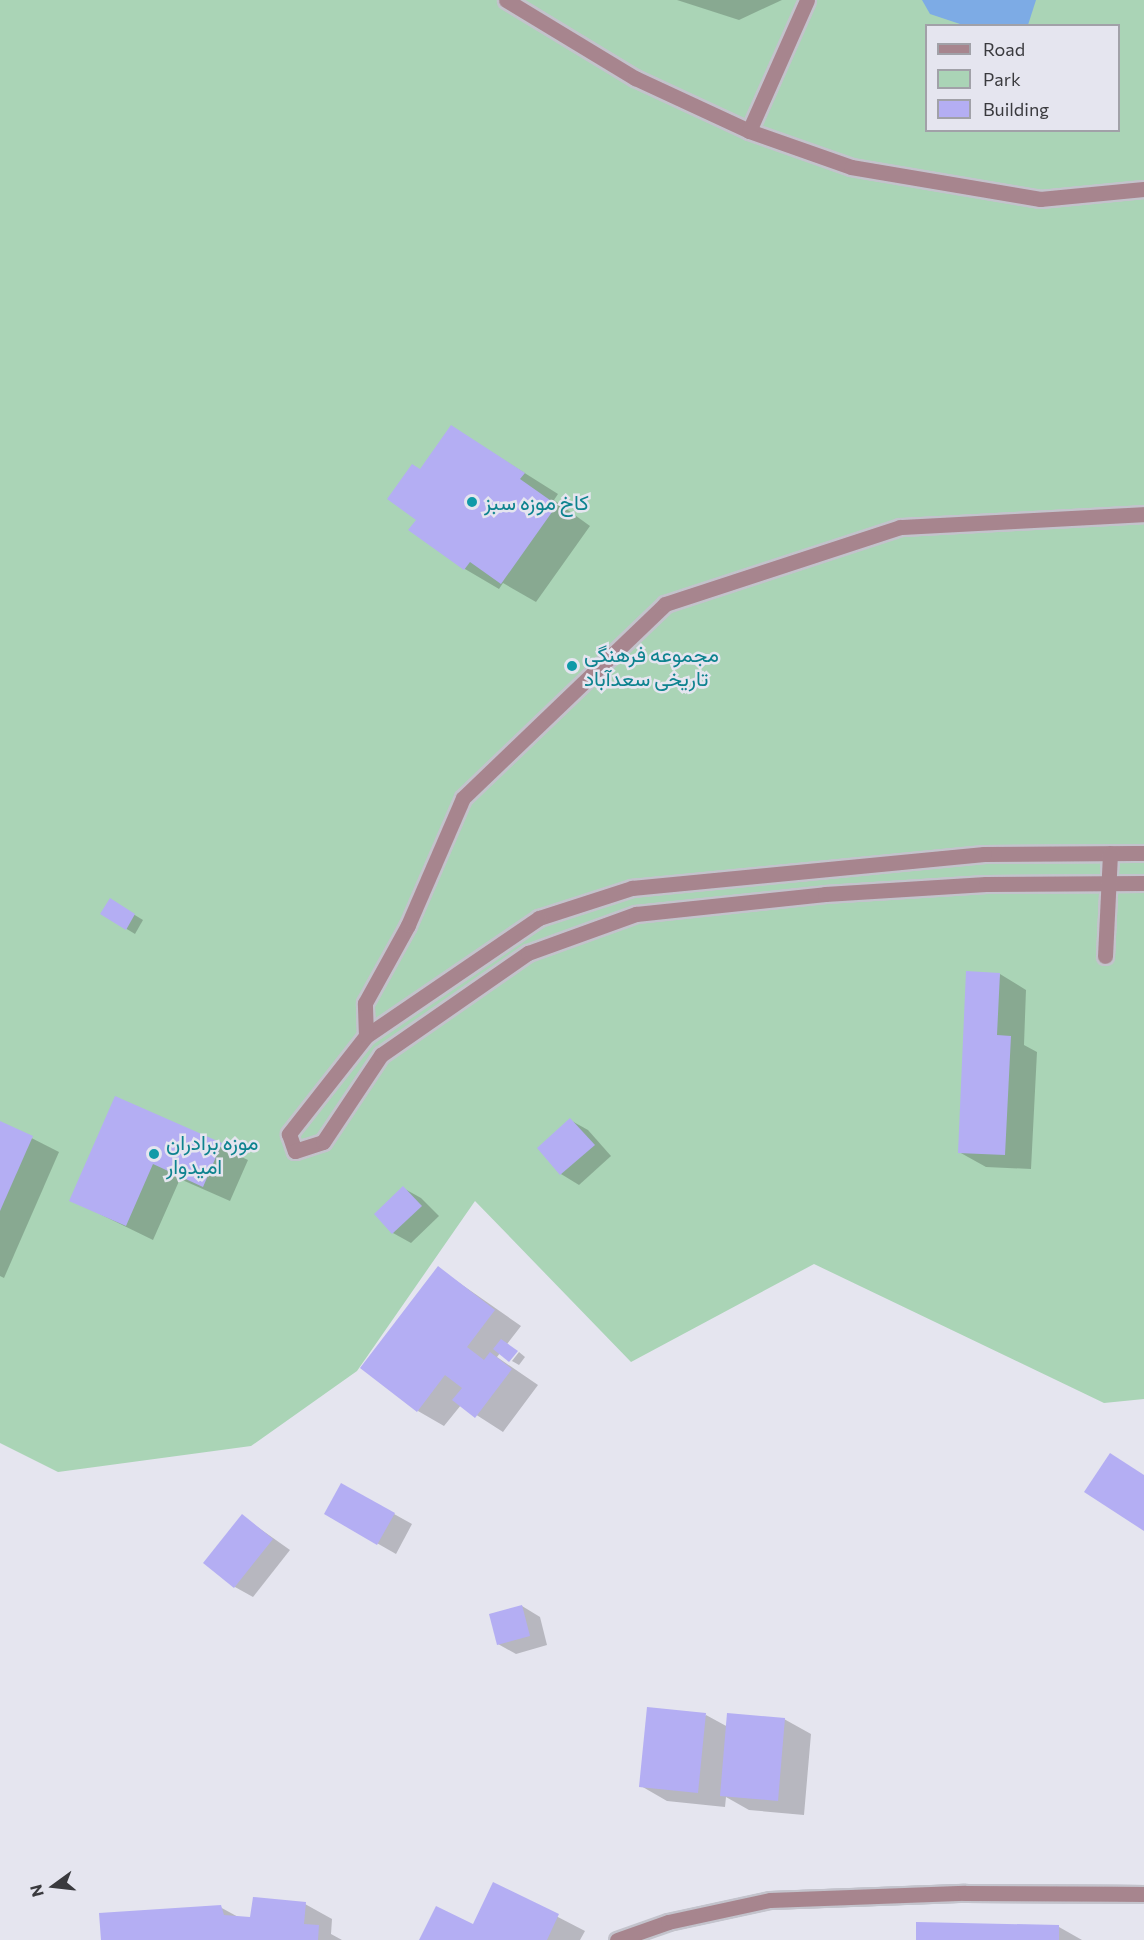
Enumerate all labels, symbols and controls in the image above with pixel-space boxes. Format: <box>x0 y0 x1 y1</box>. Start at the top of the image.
legend <box>925 24 1120 132</box>
text: Road <box>983 38 1025 60</box>
text: Park <box>983 68 1021 90</box>
text: Building <box>983 98 1049 120</box>
place label: کاخ موزه سبز <box>484 489 589 515</box>
marker: کاخ موزه سبز <box>465 495 479 509</box>
place label: مجموعه فرهنگی تاریخی سعدآباد <box>584 641 719 691</box>
marker: مجموعه فرهنگی تاریخی سعدآباد <box>565 659 579 673</box>
place label: موزه برادران امیدوار <box>166 1129 259 1179</box>
marker: موزه برادران امیدوار <box>147 1147 161 1161</box>
north arrow <box>24 1856 84 1916</box>
text: N <box>25 1883 47 1899</box>

